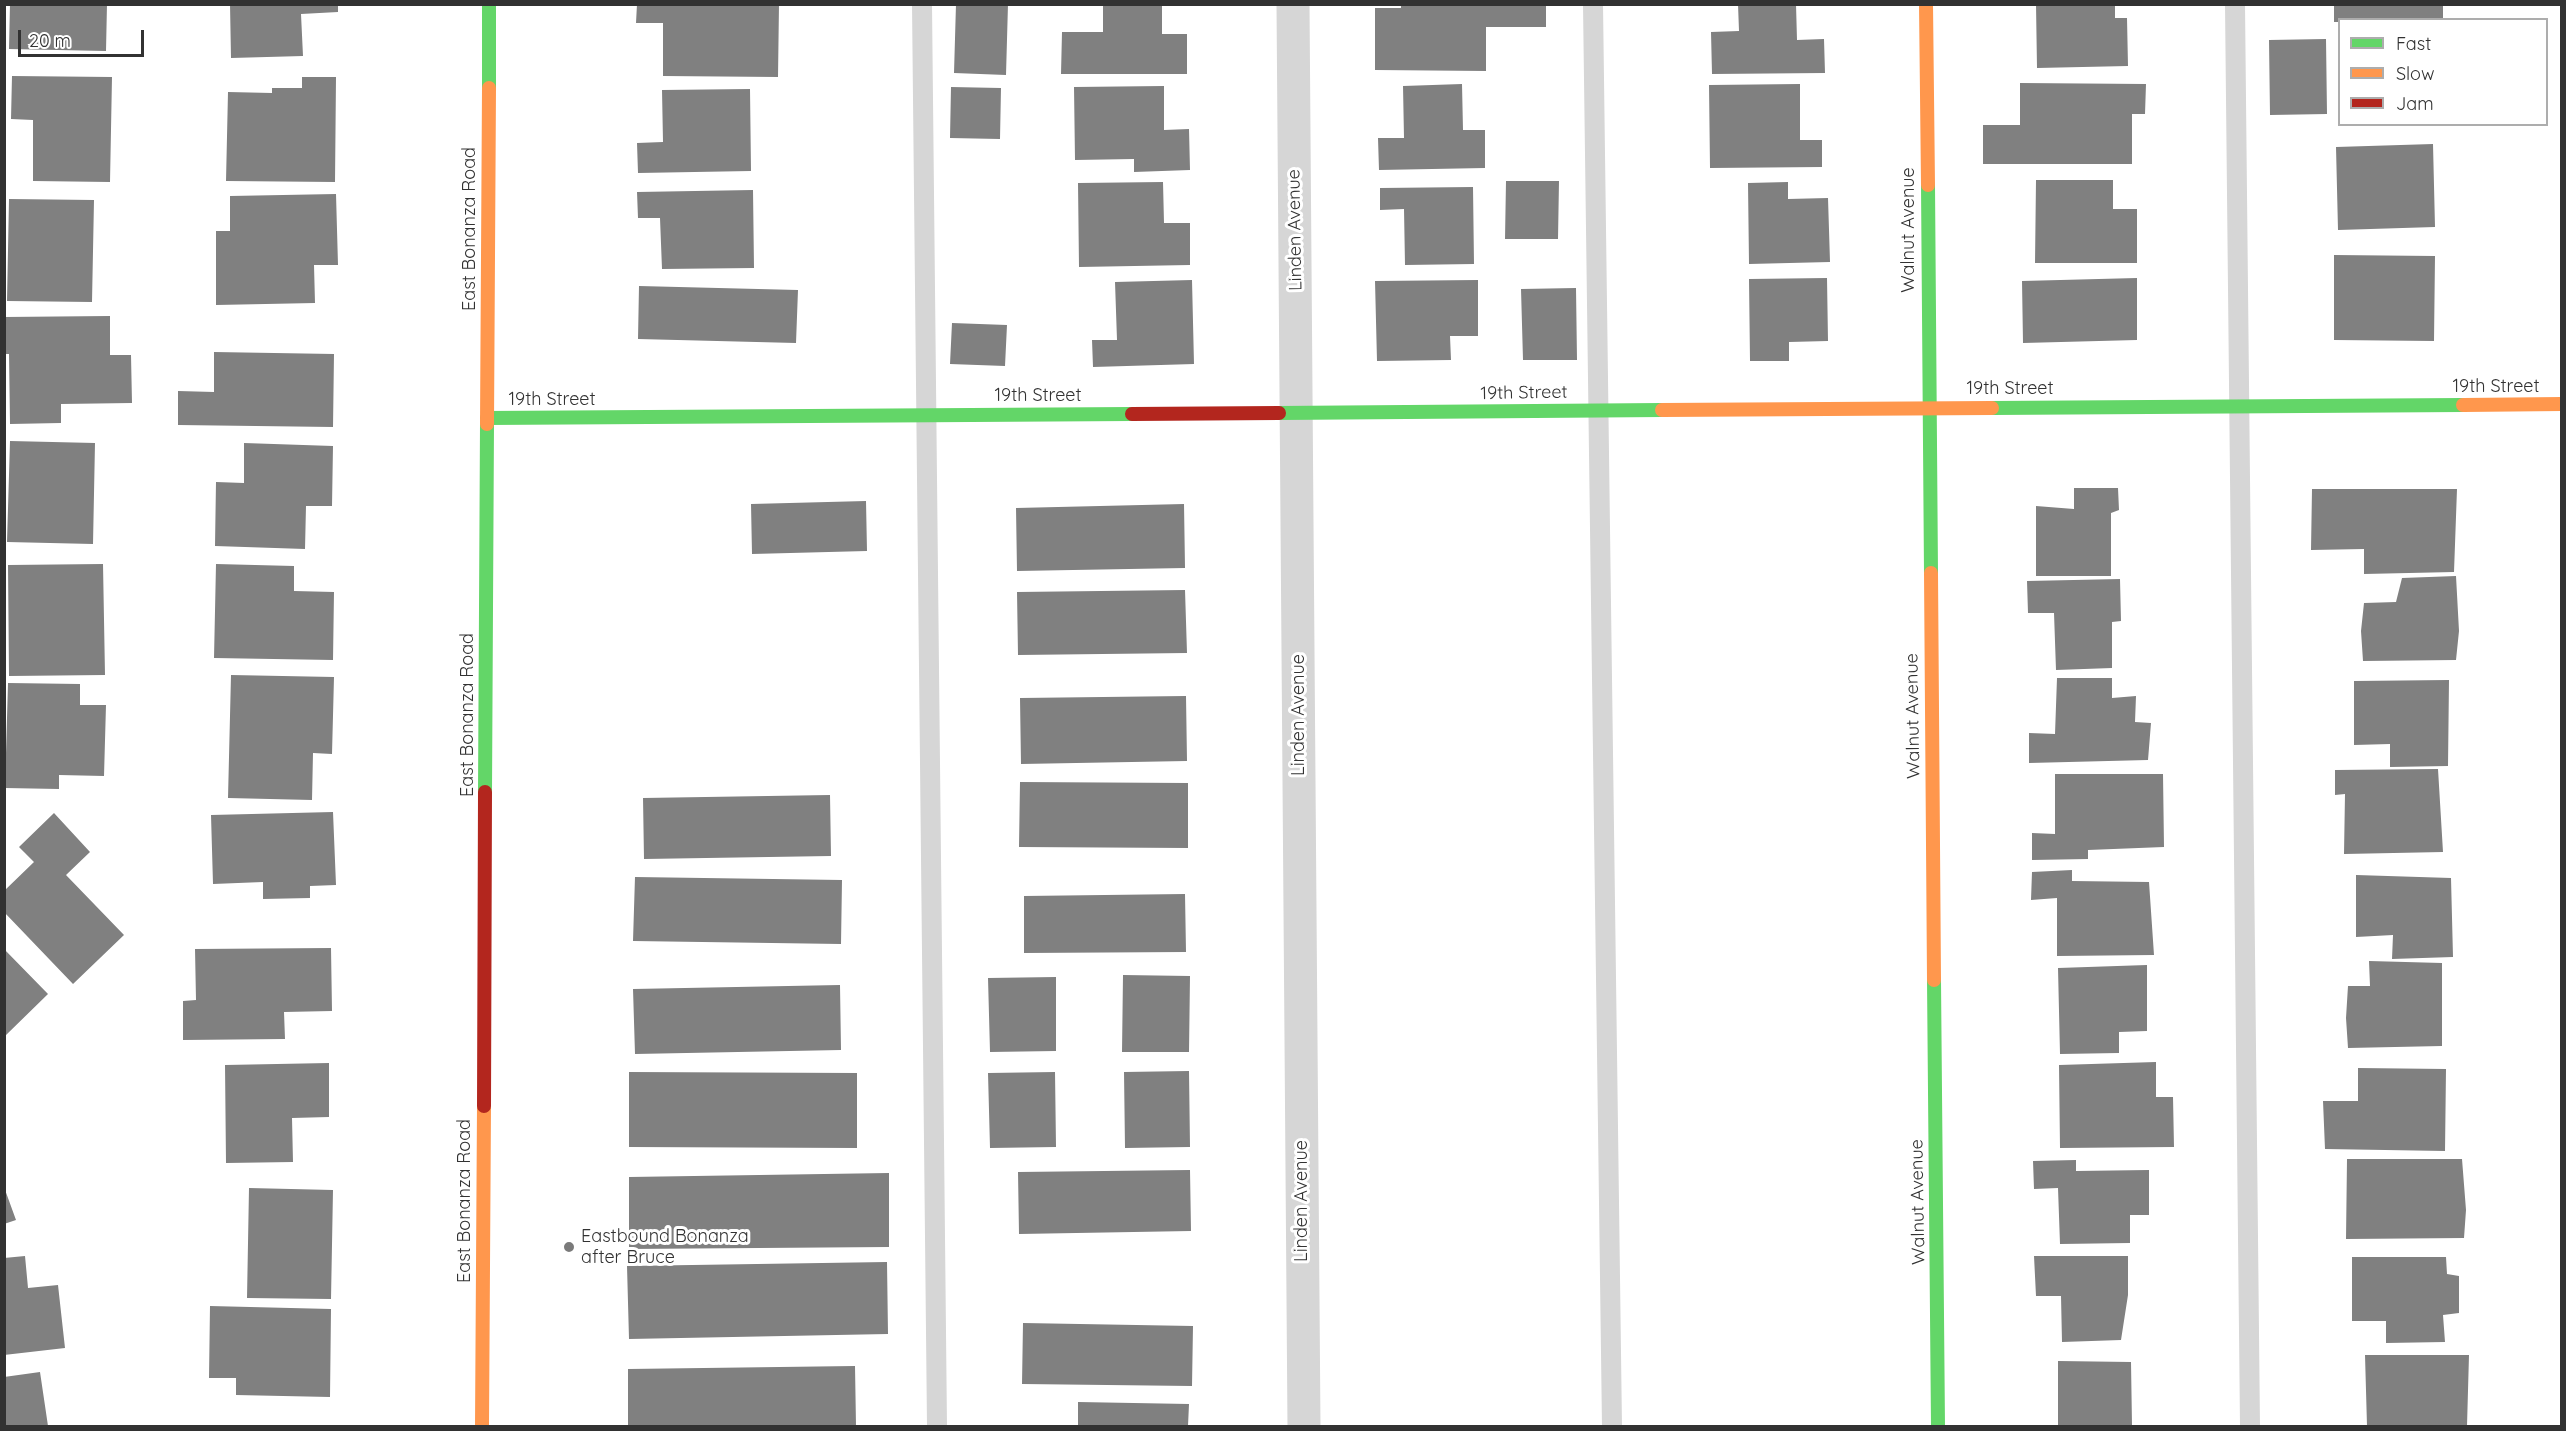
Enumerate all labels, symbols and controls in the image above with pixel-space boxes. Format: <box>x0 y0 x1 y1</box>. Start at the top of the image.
scale bar <box>21 18 147 56</box>
legend <box>2338 18 2548 126</box>
text: 20 m <box>29 29 71 52</box>
text: Fast <box>2396 32 2431 55</box>
text: Slow <box>2396 62 2434 85</box>
text: Jam <box>2396 92 2434 115</box>
street label: East Bonanza Road <box>459 147 481 311</box>
street label: Walnut Avenue <box>1898 167 1920 293</box>
street label: Linden Avenue <box>1283 169 1307 291</box>
street label: 19th Street <box>2452 376 2540 398</box>
street label: 19th Street <box>1966 378 2054 400</box>
street label: 19th Street <box>1480 381 1568 405</box>
street label: 19th Street <box>994 385 1082 407</box>
street label: 19th Street <box>508 389 596 411</box>
street label: East Bonanza Road <box>457 633 479 797</box>
street label: Walnut Avenue <box>1901 653 1925 779</box>
street label: Linden Avenue <box>1288 654 1310 776</box>
street label: East Bonanza Road <box>454 1119 476 1283</box>
street label: Walnut Avenue <box>1906 1139 1930 1265</box>
street label: Linden Avenue <box>1291 1140 1313 1262</box>
place label: Eastbound Bonanza after Bruce <box>581 1226 749 1268</box>
marker: Eastbound Bonanza after Bruce <box>562 1240 576 1254</box>

